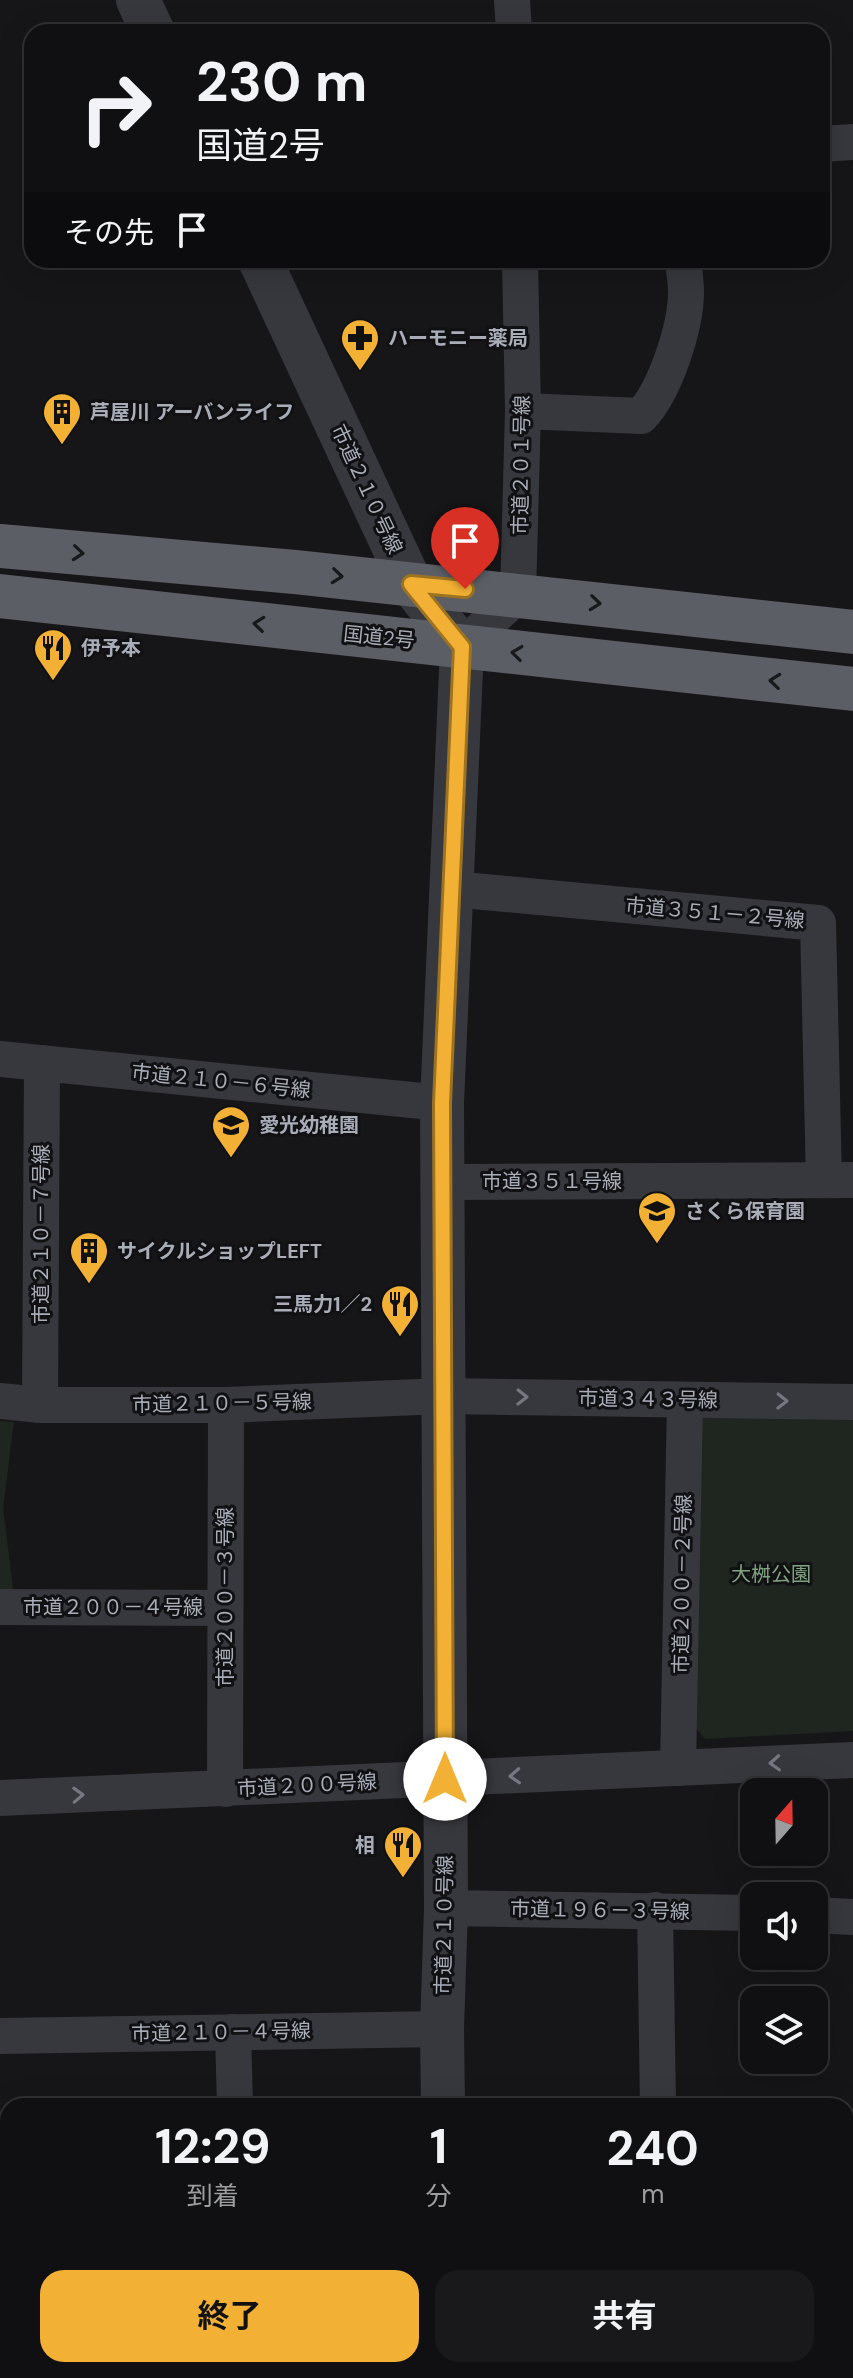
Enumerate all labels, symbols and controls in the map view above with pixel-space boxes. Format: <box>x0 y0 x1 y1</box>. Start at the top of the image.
text: 230 m <box>196 45 367 118</box>
icon: right <box>64 56 168 160</box>
text: 国道2号 <box>196 122 325 169</box>
icon: arrive <box>170 208 214 252</box>
text: その先 <box>64 213 154 252</box>
pharmacy icon: ハーモニー薬局 <box>339 317 381 372</box>
place label: ハーモニー薬局 <box>388 325 528 351</box>
building icon: 芦屋川 アーバンライフ <box>41 391 83 446</box>
street label: 市道２０１号線 <box>507 395 535 535</box>
place label: 芦屋川 アーバンライフ <box>90 399 294 425</box>
street label: 市道２１０号線 <box>326 420 408 558</box>
pin <box>431 507 499 589</box>
icon: arrive <box>443 519 487 563</box>
one-way arrow <box>72 544 85 561</box>
one-way arrow <box>331 567 344 584</box>
one-way arrow <box>589 595 602 612</box>
one-way arrow <box>252 616 265 633</box>
street label: 国道2号 <box>342 620 416 654</box>
restaurant icon: 伊予本 <box>32 627 74 682</box>
place label: 伊予本 <box>81 635 141 661</box>
one-way arrow <box>510 645 523 662</box>
one-way arrow <box>768 673 781 690</box>
street label: 市道３５１－２号線 <box>624 892 806 934</box>
street label: 市道２１０－６号線 <box>130 1059 312 1103</box>
school or university icon: 愛光幼稚園 <box>210 1104 252 1159</box>
place label: 愛光幼稚園 <box>259 1112 359 1138</box>
street label: 市道２１０－７号線 <box>28 1144 54 1324</box>
street label: 市道３５１号線 <box>482 1168 622 1194</box>
school or university icon: さくら保育園 <box>636 1190 678 1245</box>
place label: さくら保育園 <box>685 1198 805 1224</box>
building icon: サイクルショップLEFT <box>68 1230 110 1285</box>
place label: サイクルショップLEFT <box>117 1238 322 1264</box>
restaurant icon: 三馬力1／2 <box>379 1283 421 1338</box>
place label: 三馬力1／2 <box>273 1291 372 1317</box>
street label: 市道３４３号線 <box>578 1385 718 1413</box>
street label: 市道２１０－５号線 <box>132 1388 312 1418</box>
one-way arrow <box>516 1389 529 1406</box>
one-way arrow <box>776 1392 789 1410</box>
street label: 市道２００－２号線 <box>667 1494 697 1674</box>
street label: 市道２００－３号線 <box>212 1507 238 1687</box>
park label: 大桝公園 <box>731 1561 811 1587</box>
street label: 市道２００－４号線 <box>23 1594 203 1620</box>
position arrow <box>403 1737 487 1821</box>
one-way arrow <box>768 1755 781 1772</box>
one-way arrow <box>508 1767 521 1784</box>
street label: 市道２００号線 <box>236 1768 378 1802</box>
north arrow <box>740 1778 828 1866</box>
map controls <box>740 1778 828 2074</box>
one-way arrow <box>72 1786 85 1803</box>
restaurant icon: 相 <box>382 1824 424 1879</box>
place label: 相 <box>355 1832 375 1858</box>
street label: 市道２１０号線 <box>430 1855 458 1995</box>
button: sound <box>740 1882 828 1970</box>
street label: 市道１９６－３号線 <box>510 1895 690 1925</box>
button: layers <box>740 1986 828 2074</box>
street label: 市道２１０－４号線 <box>131 2017 311 2047</box>
text: 12:29 <box>155 2115 270 2178</box>
text: 1 <box>430 2115 447 2178</box>
text: 240 <box>607 2117 699 2180</box>
text: m <box>641 2177 664 2211</box>
text: 到着 <box>187 2179 239 2213</box>
text: 分 <box>425 2179 451 2213</box>
button: 終了 <box>40 2270 419 2362</box>
button: 共有 <box>435 2270 814 2362</box>

